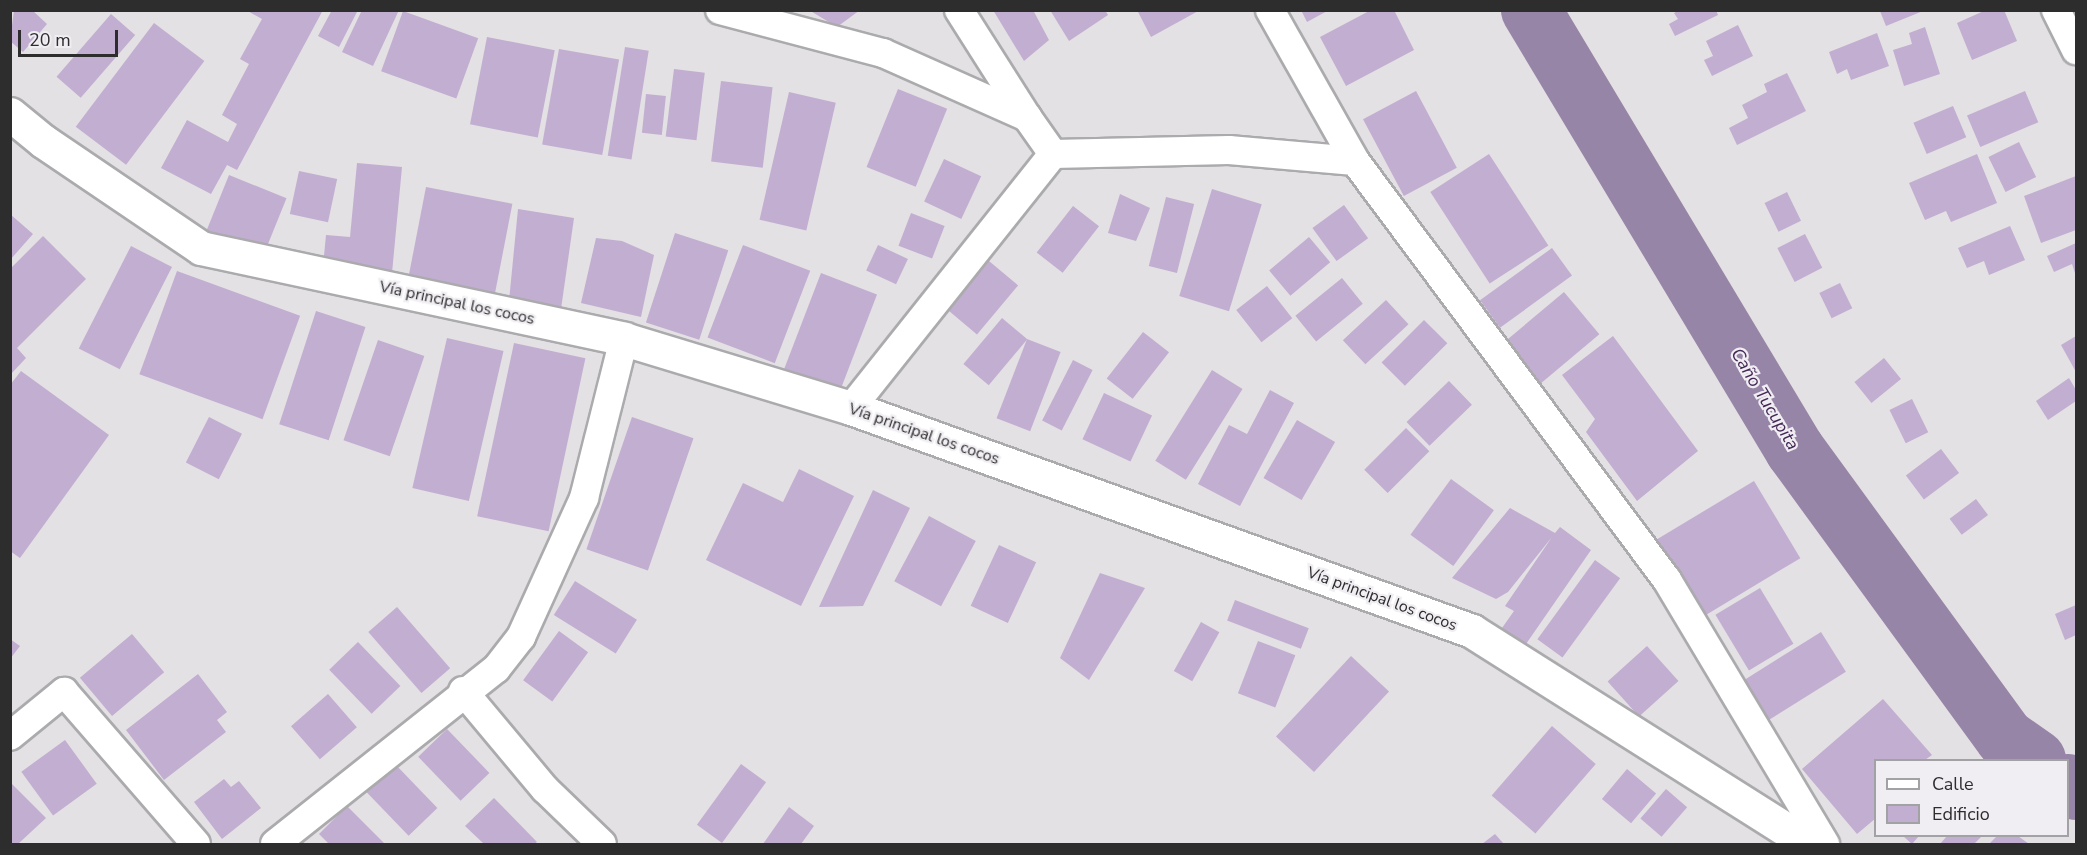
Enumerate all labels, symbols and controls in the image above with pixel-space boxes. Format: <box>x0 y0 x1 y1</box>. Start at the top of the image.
scale bar <box>21 18 122 56</box>
text: 20 m <box>29 28 71 52</box>
street label: Vía principal los cocos <box>378 277 536 329</box>
water label: Caño Tucupita <box>1726 344 1804 454</box>
street label: Vía principal los cocos <box>846 399 1002 469</box>
street label: Vía principal los cocos <box>1304 563 1460 635</box>
legend <box>1874 759 2069 837</box>
text: Calle <box>1932 772 1974 796</box>
text: Edificio <box>1932 802 1990 826</box>

